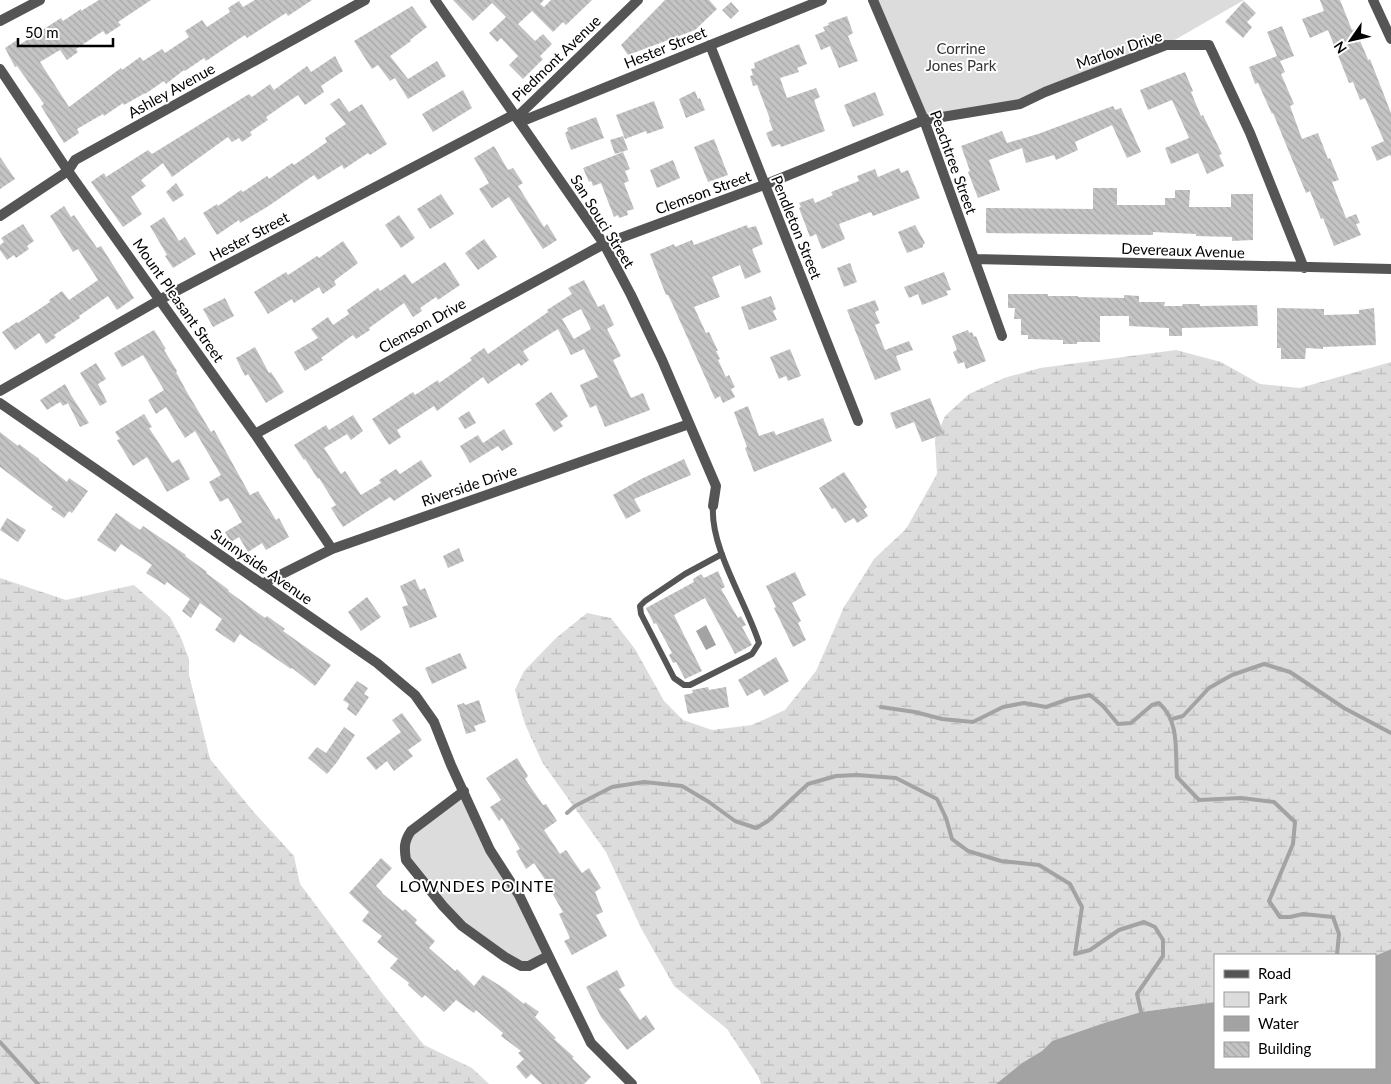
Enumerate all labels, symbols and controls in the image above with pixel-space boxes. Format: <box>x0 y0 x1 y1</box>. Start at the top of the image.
street label: Piedmont Avenue <box>508 11 604 105</box>
scale bar <box>18 15 112 47</box>
north arrow <box>1326 15 1376 65</box>
street label: Hester Street <box>621 22 709 72</box>
text: 50 m <box>25 23 59 41</box>
street label: Marlow Drive <box>1074 26 1164 72</box>
text: N <box>1330 38 1350 57</box>
park label: Corrine Jones Park <box>926 39 997 74</box>
street label: Ashley Avenue <box>124 59 218 121</box>
street label: Peachtree Street <box>927 108 981 217</box>
street label: Clemson Street <box>653 166 754 218</box>
street label: San Souci Street <box>567 171 639 272</box>
street label: Pendleton Street <box>768 173 826 282</box>
street label: Hester Street <box>206 207 292 264</box>
street label: Mount Pleasant Street <box>130 235 229 366</box>
street label: Devereaux Avenue <box>1121 239 1245 261</box>
street label: Clemson Drive <box>375 294 469 356</box>
street label: Riverside Drive <box>419 460 519 510</box>
street label: Sunnyside Avenue <box>208 524 316 608</box>
district label: LOWNDES POINTE <box>399 876 555 895</box>
legend <box>1214 954 1376 1069</box>
text: Road <box>1258 964 1291 982</box>
text: Park <box>1258 989 1288 1007</box>
text: Water <box>1258 1014 1299 1032</box>
text: Building <box>1258 1039 1311 1057</box>

